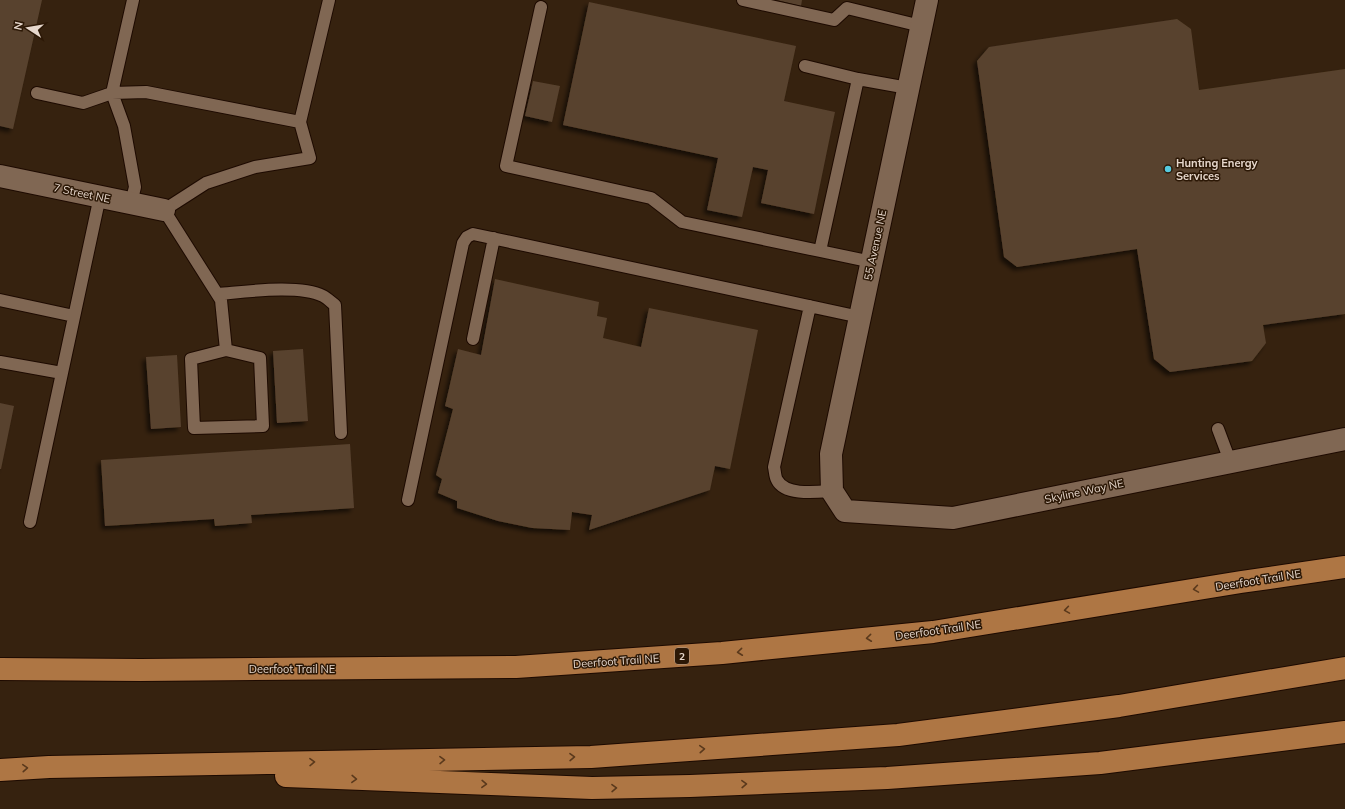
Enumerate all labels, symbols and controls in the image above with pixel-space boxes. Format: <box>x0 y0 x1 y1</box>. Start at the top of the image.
north arrow <box>8 8 48 48</box>
text: N <box>11 20 26 31</box>
place label: Hunting Energy Services <box>1176 156 1258 183</box>
marker: Hunting Energy Services <box>1163 164 1173 174</box>
street label: 7 Street NE <box>52 180 112 206</box>
street label: 55 Avenue NE <box>861 208 889 282</box>
street label: Skyline Way NE <box>1043 476 1125 506</box>
street label: Deerfoot Trail NE <box>1214 566 1302 594</box>
one-way arrow <box>1193 584 1199 593</box>
one-way arrow <box>1064 605 1070 614</box>
street label: Deerfoot Trail NE <box>894 617 982 643</box>
one-way arrow <box>866 634 873 643</box>
one-way arrow <box>737 647 743 656</box>
road number: 2 <box>675 648 689 664</box>
street label: Deerfoot Trail NE <box>572 651 660 671</box>
street label: Deerfoot Trail NE <box>249 662 335 676</box>
one-way arrow <box>699 744 705 753</box>
one-way arrow <box>569 753 575 761</box>
one-way arrow <box>439 755 445 764</box>
one-way arrow <box>309 758 315 766</box>
one-way arrow <box>22 764 28 773</box>
one-way arrow <box>351 774 357 783</box>
one-way arrow <box>481 780 487 788</box>
one-way arrow <box>741 780 747 788</box>
one-way arrow <box>611 784 617 792</box>

